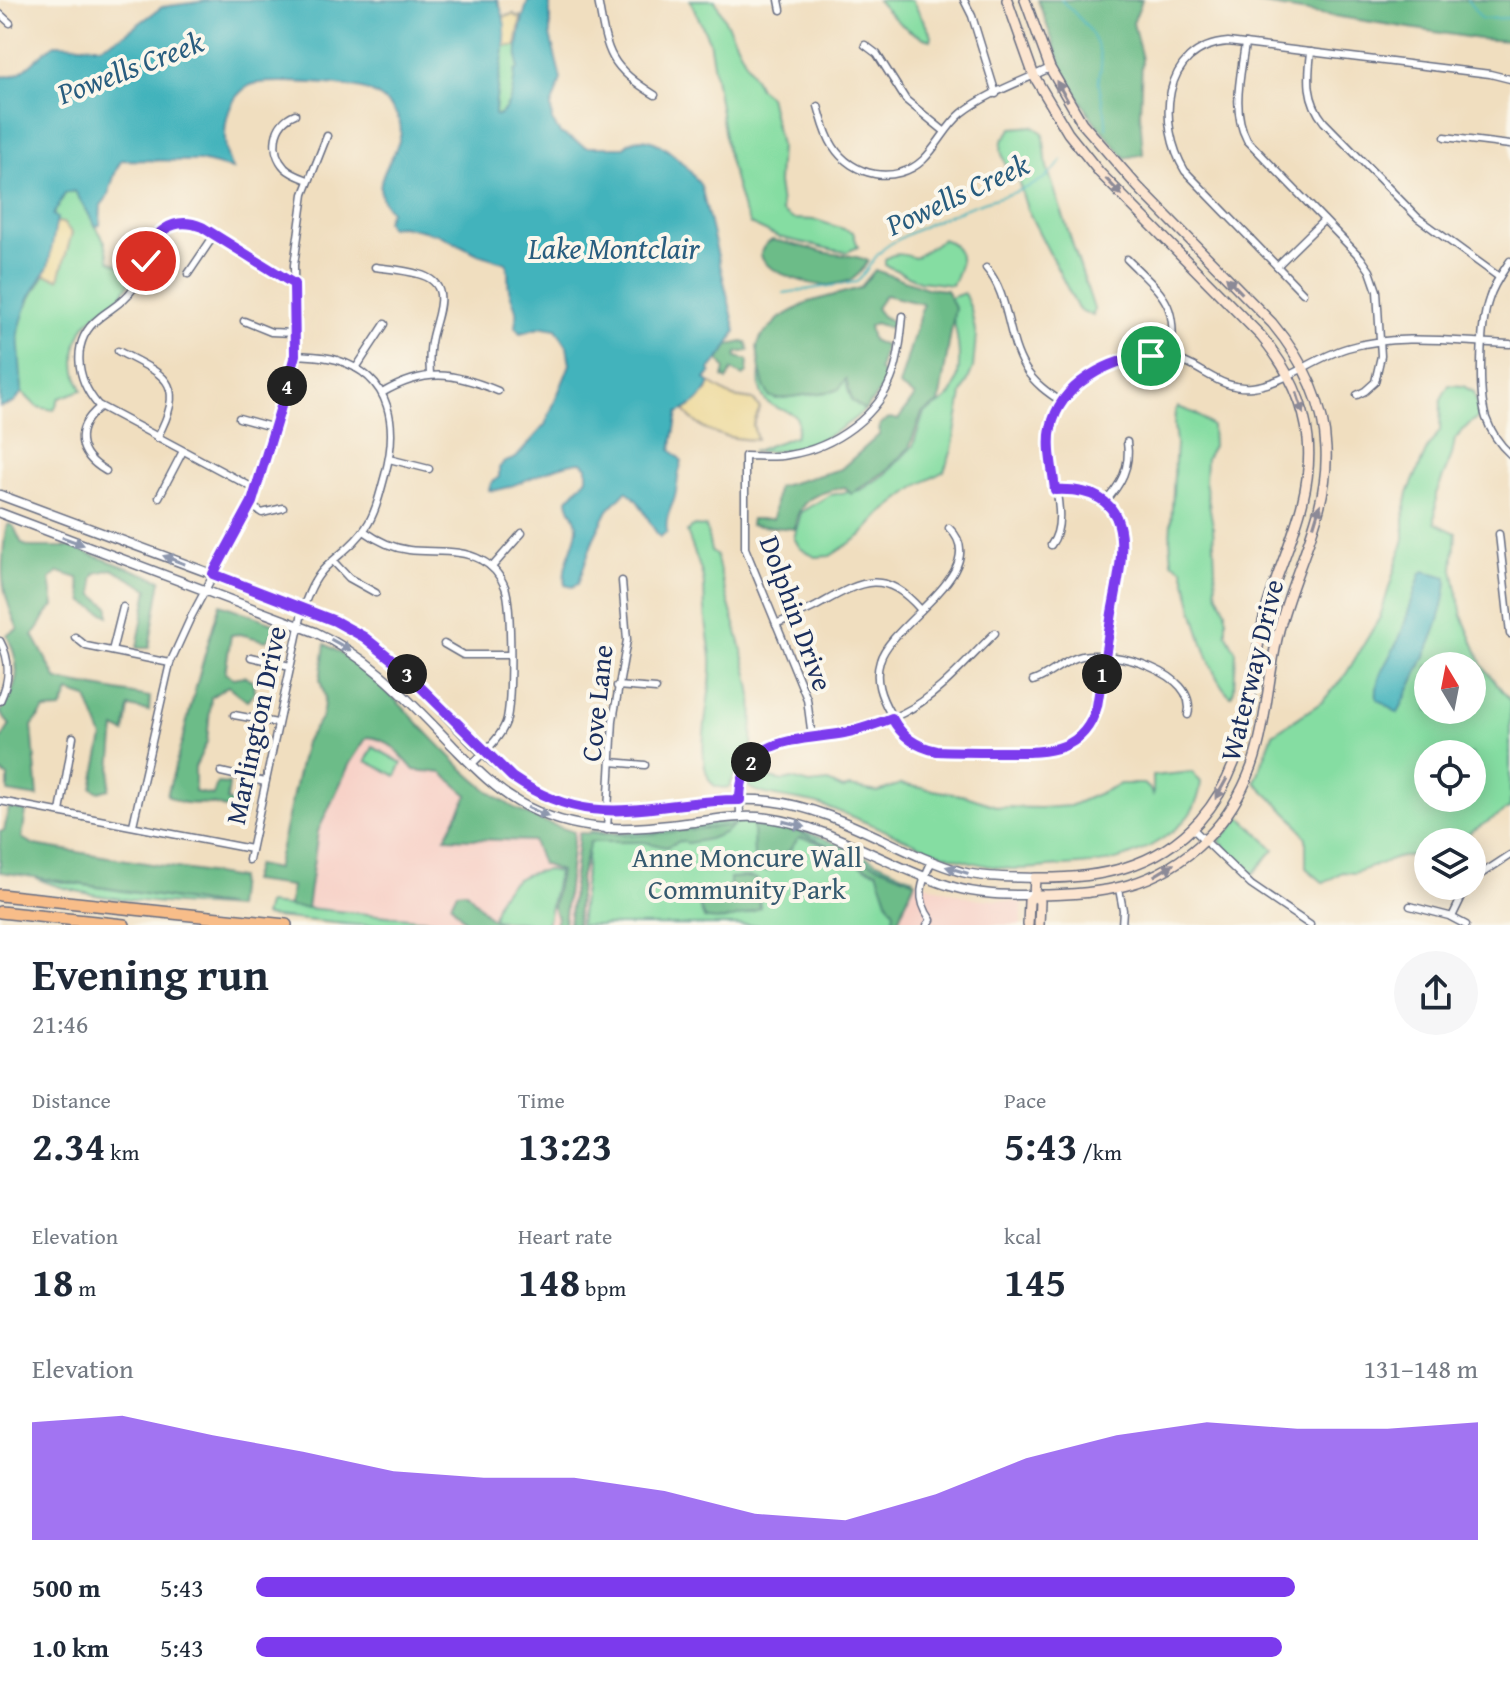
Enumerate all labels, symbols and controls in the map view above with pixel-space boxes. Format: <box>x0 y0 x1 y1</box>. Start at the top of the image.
water label: Powells Creek <box>50 19 210 115</box>
one-way arrow <box>1055 80 1069 102</box>
water label: Powells Creek <box>877 142 1036 247</box>
one-way arrow <box>1104 177 1123 196</box>
water label: Lake Montclair <box>527 226 701 270</box>
pin <box>112 227 180 295</box>
icon: check <box>124 239 168 283</box>
one-way arrow <box>1226 276 1244 295</box>
pin <box>1117 322 1185 390</box>
icon: arrive <box>1129 334 1173 378</box>
pin: 4 <box>267 366 307 406</box>
text: 4 <box>281 370 293 402</box>
one-way arrow <box>1294 392 1307 416</box>
one-way arrow <box>1311 502 1324 526</box>
street label: Dolphin Drive <box>750 530 844 696</box>
one-way arrow <box>61 535 85 547</box>
one-way arrow <box>162 553 186 566</box>
street label: Waterway Drive <box>1209 575 1293 765</box>
street label: Marlington Drive <box>214 622 296 828</box>
one-way arrow <box>330 638 352 652</box>
street label: Cove Lane <box>569 643 623 763</box>
north arrow <box>1414 652 1486 724</box>
map controls <box>1414 652 1486 900</box>
pin: 3 <box>387 654 427 694</box>
pin: 1 <box>1082 654 1122 694</box>
text: 3 <box>401 658 413 690</box>
text: 1 <box>1096 658 1108 690</box>
button: locate <box>1414 740 1486 812</box>
pin: 2 <box>731 742 771 782</box>
text: 2 <box>745 746 757 778</box>
one-way arrow <box>1215 778 1229 800</box>
one-way arrow <box>527 805 550 819</box>
one-way arrow <box>782 818 807 831</box>
button: layers <box>1414 828 1486 900</box>
park label: Anne Moncure Wall Community Park <box>632 836 862 909</box>
one-way arrow <box>945 863 969 875</box>
one-way arrow <box>1153 863 1175 877</box>
text: Evening run <box>32 942 269 1006</box>
button: share <box>1394 951 1478 1035</box>
text: 21:46 <box>32 1004 88 1043</box>
text: Distance <box>32 1084 111 1116</box>
text: Time <box>518 1084 565 1116</box>
text: Pace <box>1004 1084 1046 1116</box>
text: 2.34 <box>32 1116 105 1175</box>
text: 13:23 <box>518 1116 612 1175</box>
text: 5:43 <box>1004 1116 1077 1175</box>
text: km <box>105 1136 139 1168</box>
text: /km <box>1077 1136 1122 1168</box>
text: Elevation <box>32 1220 118 1252</box>
text: Heart rate <box>518 1220 612 1252</box>
text: kcal <box>1004 1220 1042 1252</box>
text: 18 <box>32 1252 73 1311</box>
text: 148 <box>518 1252 580 1311</box>
text: 145 <box>1004 1252 1066 1311</box>
text: m <box>73 1272 96 1304</box>
text: bpm <box>580 1272 626 1304</box>
text: Elevation <box>32 1349 134 1388</box>
text: 131–148 m <box>1364 1349 1478 1388</box>
text: 500 m <box>32 1568 100 1607</box>
text: 5:43 <box>160 1568 204 1607</box>
text: 1.0 km <box>32 1628 109 1667</box>
text: 5:43 <box>160 1628 204 1667</box>

